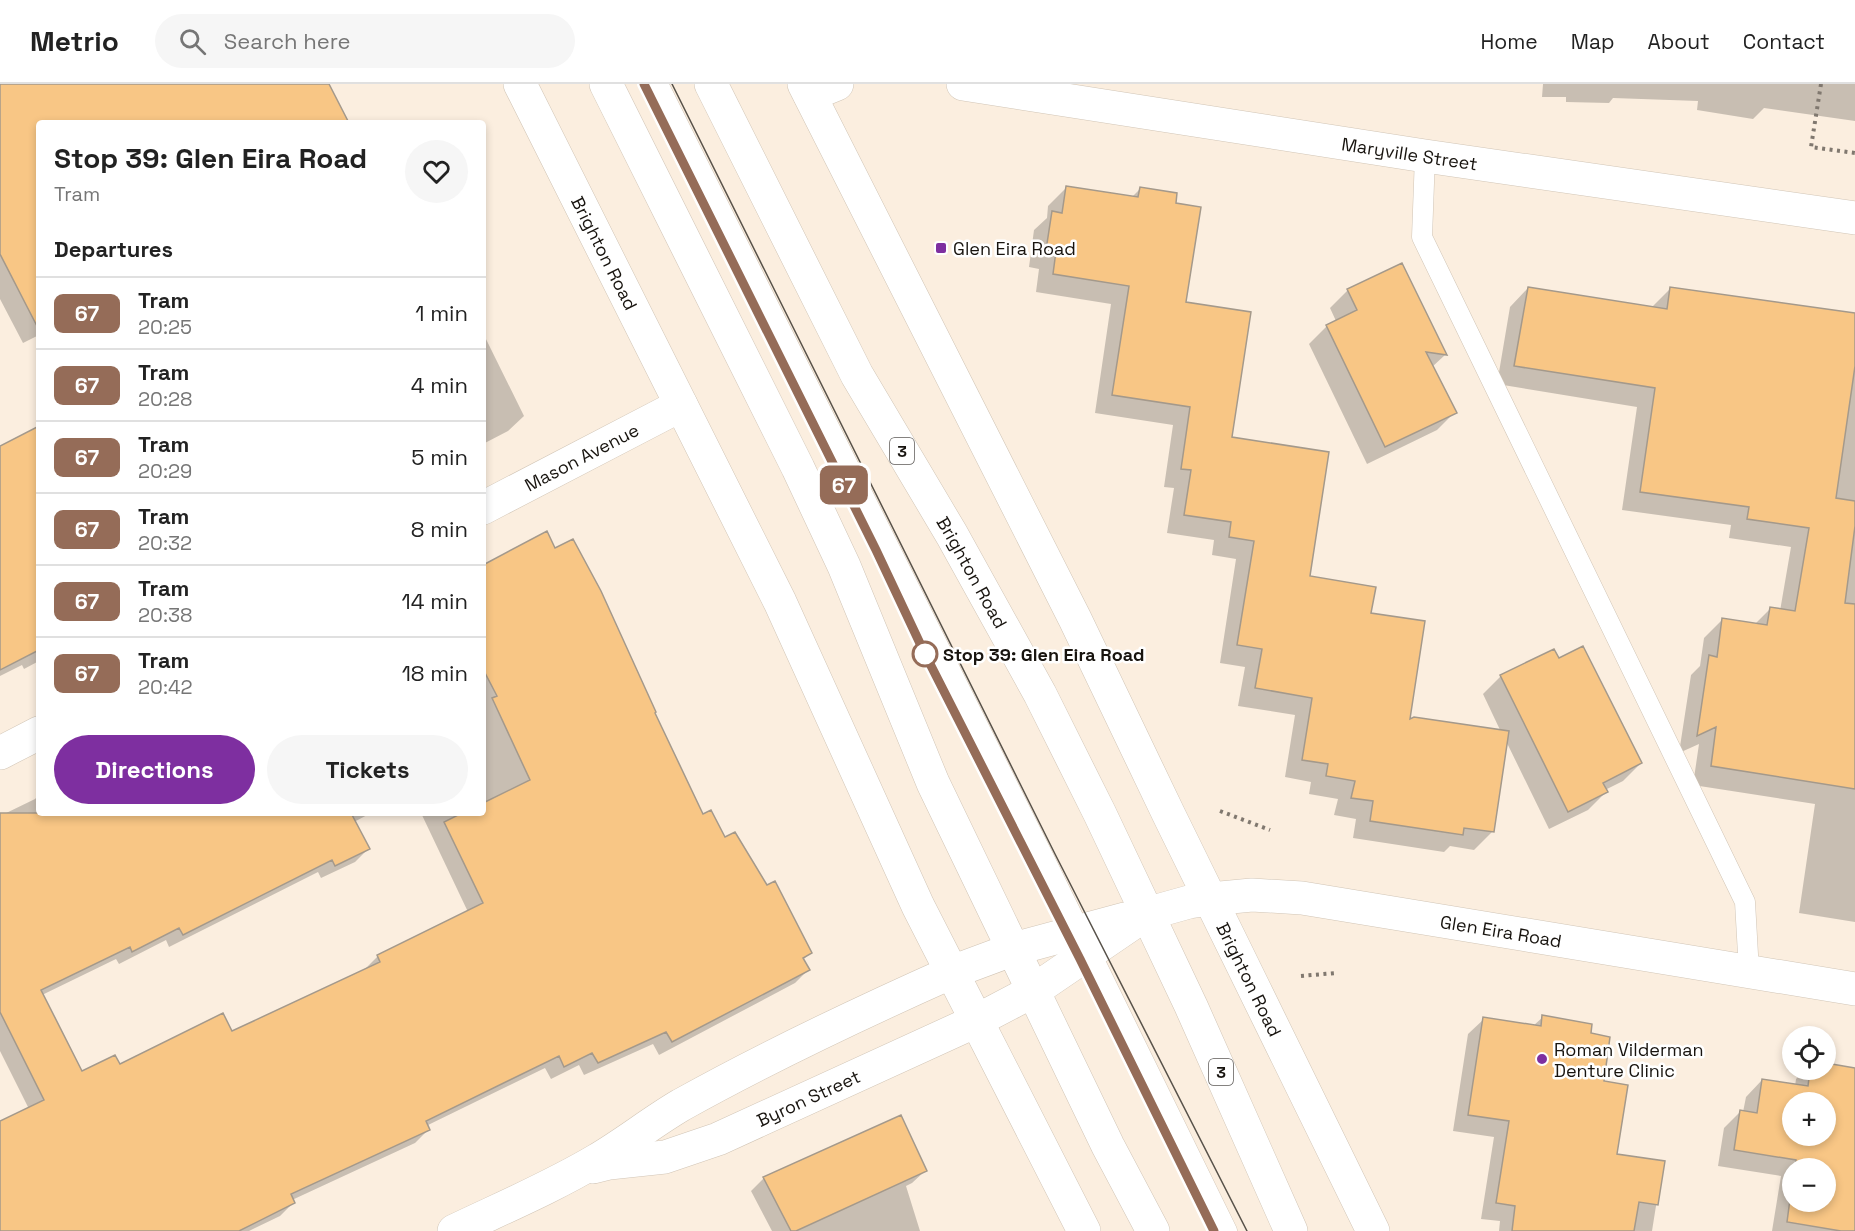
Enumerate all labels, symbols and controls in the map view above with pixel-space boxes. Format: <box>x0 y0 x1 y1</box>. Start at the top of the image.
search box <box>155 14 575 68</box>
text: Metrio <box>30 23 119 59</box>
icon: search <box>176 25 209 58</box>
text: Search here <box>224 27 351 55</box>
text: Home <box>1480 28 1538 55</box>
text: Map <box>1571 28 1615 55</box>
text: About <box>1648 28 1710 55</box>
text: Contact <box>1743 28 1825 55</box>
street label: Maryville Street <box>1340 132 1479 175</box>
text: Stop 39: Glen Eira Road <box>54 140 367 176</box>
button: heart <box>405 140 468 203</box>
text: Tram <box>54 181 100 207</box>
street label: Brighton Road <box>567 192 643 314</box>
text: Departures <box>54 235 173 263</box>
place label: Glen Eira Road <box>953 237 1076 260</box>
marker: Glen Eira Road <box>934 241 948 255</box>
text: Tram <box>138 286 189 314</box>
text: 1 min <box>415 299 468 327</box>
text: 67 <box>75 300 99 327</box>
text: 20:25 <box>138 314 192 340</box>
text: Tram <box>138 358 189 386</box>
text: 4 min <box>411 371 468 399</box>
text: 67 <box>75 372 99 399</box>
text: 20:28 <box>138 386 192 412</box>
street label: Mason Avenue <box>520 418 642 496</box>
text: Tram <box>138 430 189 458</box>
road number: 3 <box>890 438 914 464</box>
text: 5 min <box>411 443 468 471</box>
text: 67 <box>75 444 99 471</box>
text: 20:29 <box>138 458 192 484</box>
line badge: 67 <box>817 466 871 504</box>
text: 67 <box>832 472 856 499</box>
text: Tram <box>138 502 189 530</box>
street label: Brighton Road <box>932 512 1013 632</box>
text: 8 min <box>411 515 468 543</box>
text: 67 <box>75 516 99 543</box>
text: 20:32 <box>138 530 192 556</box>
text: Tram <box>138 574 189 602</box>
text: 14 min <box>402 587 468 615</box>
text: 67 <box>75 588 99 615</box>
text: 20:38 <box>138 602 192 628</box>
marker: Stop 39: Glen Eira Road <box>912 641 938 667</box>
place label: Stop 39: Glen Eira Road <box>943 643 1144 666</box>
text: Tram <box>138 646 189 674</box>
text: 18 min <box>402 659 468 687</box>
text: 67 <box>75 660 99 687</box>
text: 20:42 <box>138 674 193 700</box>
button: Directions <box>54 735 255 804</box>
button: Tickets <box>267 735 468 804</box>
street label: Glen Eira Road <box>1439 909 1564 952</box>
street label: Brighton Road <box>1212 918 1287 1040</box>
map controls <box>1782 1026 1836 1212</box>
button: locate <box>1782 1026 1836 1080</box>
place label: Roman Vilderman Denture Clinic <box>1554 1038 1704 1082</box>
marker: Roman Vilderman Denture Clinic <box>1535 1052 1549 1066</box>
road number: 3 <box>1209 1059 1233 1085</box>
street label: Byron Street <box>753 1064 864 1131</box>
button: + <box>1782 1092 1836 1146</box>
button: − <box>1782 1158 1836 1212</box>

